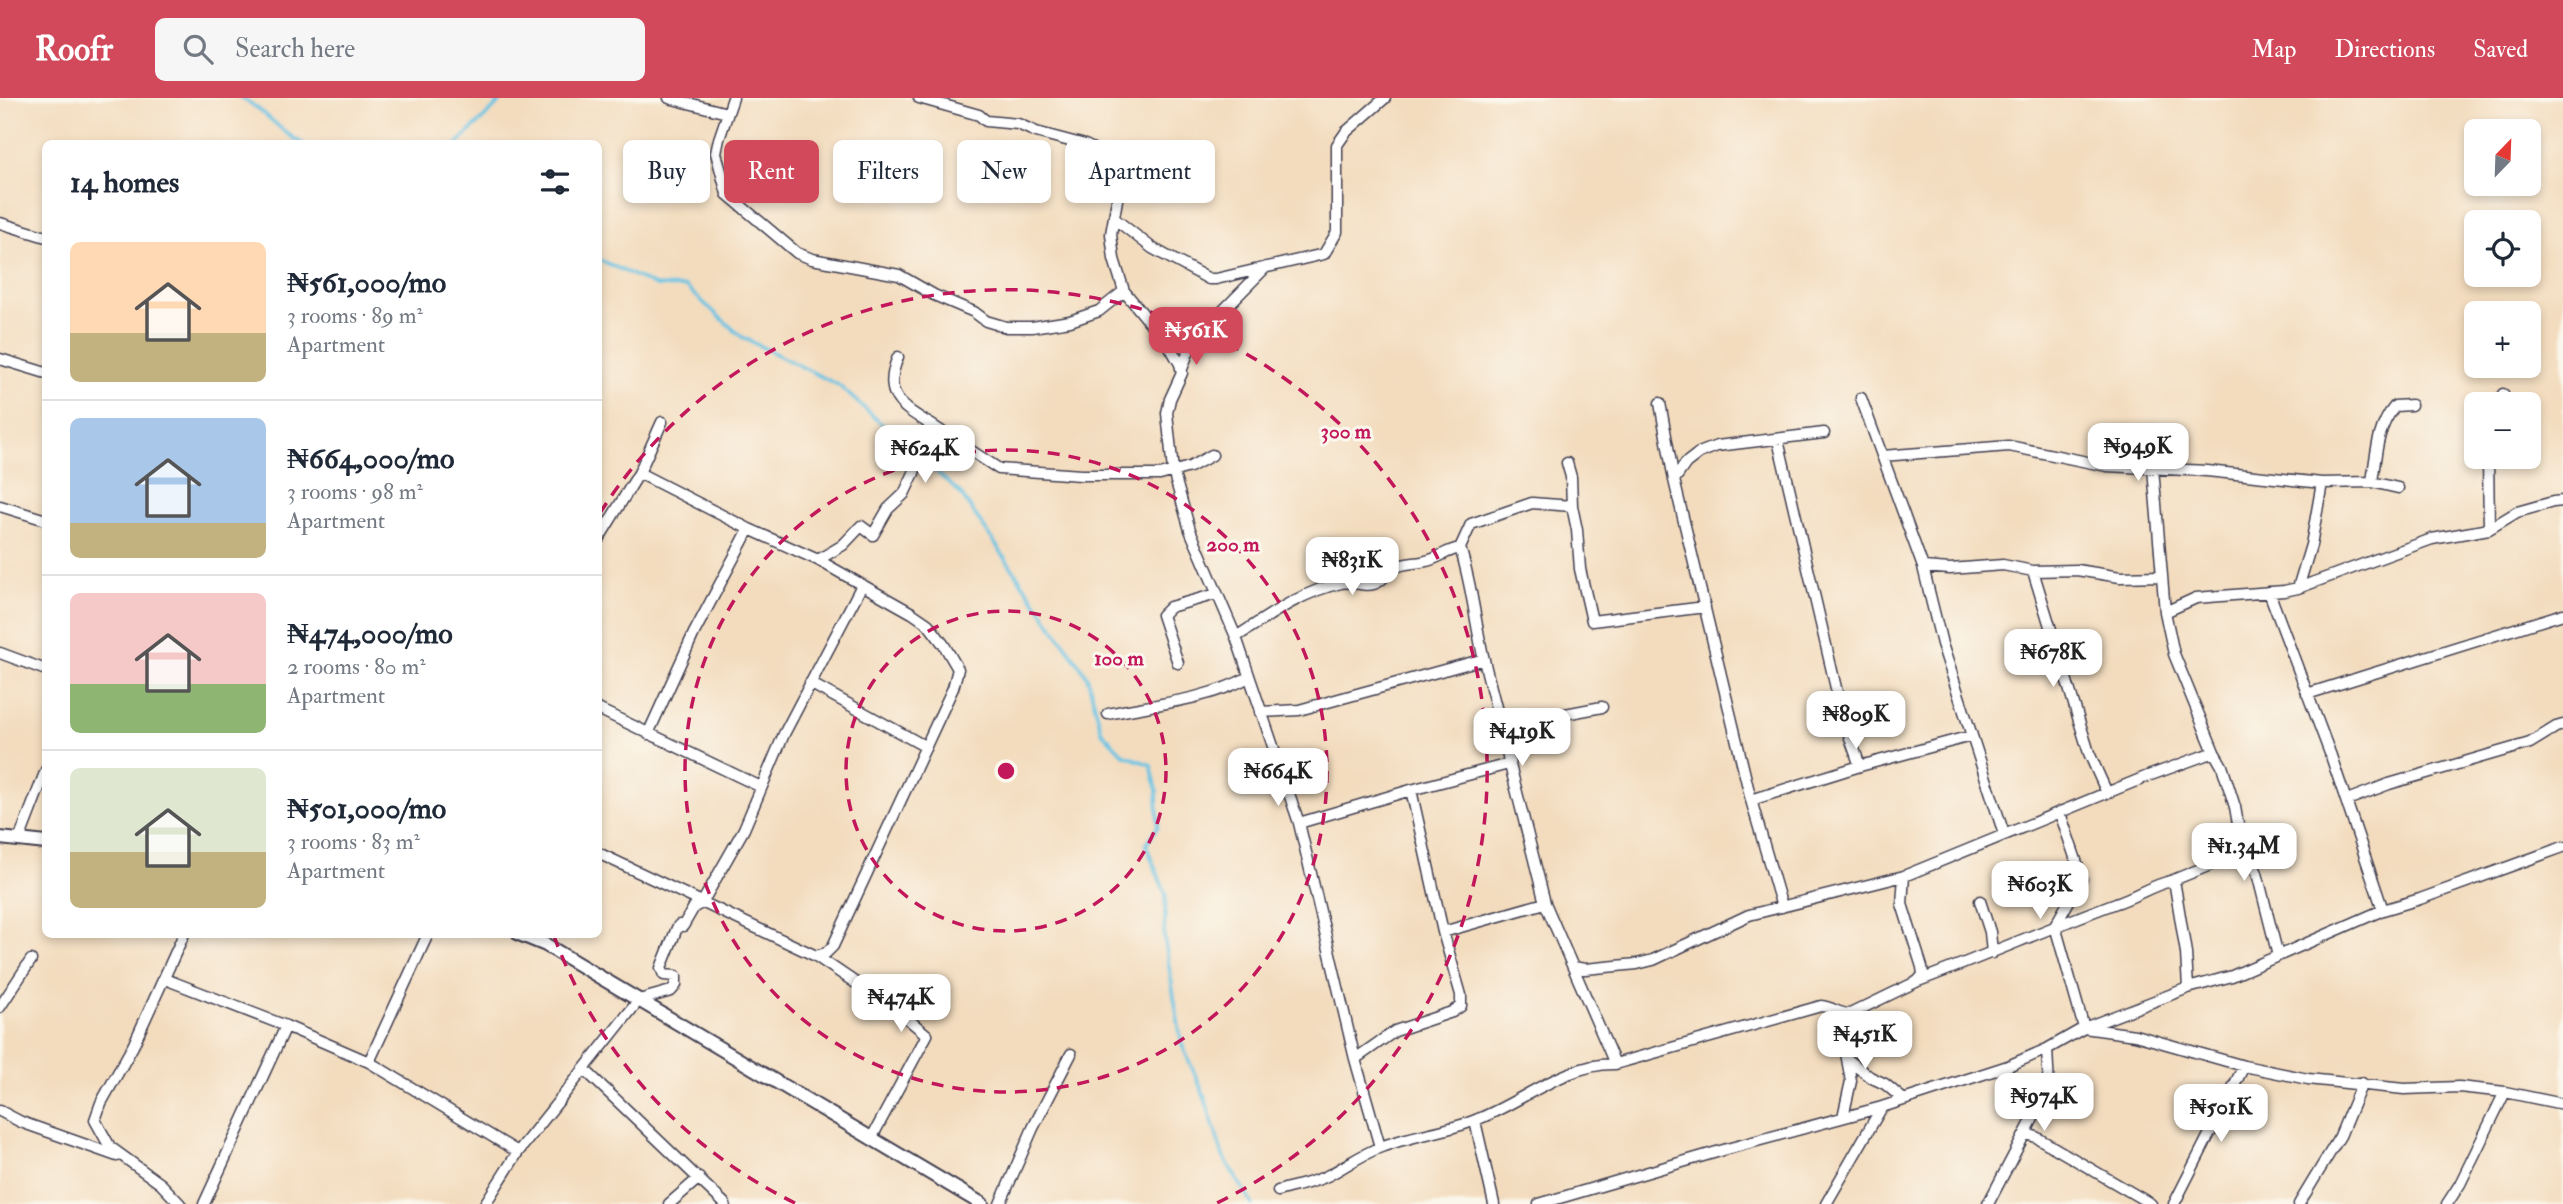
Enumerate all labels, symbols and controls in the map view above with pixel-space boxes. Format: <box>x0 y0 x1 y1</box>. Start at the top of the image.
search box <box>155 18 645 81</box>
text: Roofr <box>35 29 113 70</box>
icon: search <box>179 30 217 68</box>
text: Search here <box>235 33 355 65</box>
text: Map <box>2251 34 2296 65</box>
text: Directions <box>2334 34 2435 65</box>
text: Saved <box>2473 34 2528 65</box>
north arrow <box>2464 119 2541 196</box>
map controls <box>2464 119 2541 469</box>
chip: Buy <box>623 140 710 203</box>
chip: Rent <box>724 140 819 203</box>
chip: Filters <box>833 140 943 203</box>
chip: New <box>957 140 1051 203</box>
chip: Apartment <box>1065 140 1215 203</box>
icon: filters <box>536 163 574 201</box>
text: 14 homes <box>70 164 179 201</box>
button: locate <box>2464 210 2541 287</box>
text: ₦561,000/mo <box>287 264 446 301</box>
icon: home <box>126 270 210 354</box>
text: 3 rooms · 89 m² <box>287 301 423 330</box>
button: + <box>2464 301 2541 378</box>
pin: ₦561K <box>1147 308 1245 367</box>
text: ₦561K <box>1165 315 1227 344</box>
text: Apartment <box>287 330 385 359</box>
button: − <box>2464 392 2541 469</box>
text: 300 m <box>1321 418 1372 445</box>
pin: ₦949K <box>2089 424 2187 483</box>
pin: ₦624K <box>876 426 974 485</box>
text: ₦949K <box>2104 431 2172 460</box>
text: ₦624K <box>891 433 959 462</box>
text: ₦664,000/mo <box>287 440 454 477</box>
icon: home <box>126 446 210 530</box>
text: 3 rooms · 98 m² <box>287 477 423 506</box>
text: Apartment <box>287 506 385 535</box>
text: 200 m <box>1207 531 1260 558</box>
pin: ₦831K <box>1303 538 1401 597</box>
text: ₦831K <box>1322 545 1382 574</box>
text: ₦474,000/mo <box>287 615 453 652</box>
icon: home <box>126 621 210 705</box>
pin: ₦678K <box>2004 630 2102 689</box>
text: ₦678K <box>2020 637 2086 666</box>
text: 100 m <box>1094 645 1145 672</box>
text: 2 rooms · 80 m² <box>287 652 426 681</box>
text: Apartment <box>287 681 385 710</box>
pin: ₦809K <box>1807 692 1905 751</box>
text: ₦809K <box>1822 699 1890 728</box>
pin: ₦419K <box>1473 708 1571 768</box>
text: ₦419K <box>1490 716 1554 745</box>
pin: ₦664K <box>1229 748 1327 808</box>
text: ₦664K <box>1244 756 1312 785</box>
centre of rings <box>994 759 1018 783</box>
text: ₦501,000/mo <box>287 790 446 827</box>
icon: home <box>126 796 210 880</box>
pin: ₦1.34M <box>2187 824 2301 883</box>
text: 3 rooms · 83 m² <box>287 827 420 856</box>
text: ₦1.34M <box>2208 831 2280 860</box>
text: Apartment <box>287 856 385 885</box>
pin: ₦603K <box>1991 862 2089 921</box>
text: ₦603K <box>2008 869 2072 898</box>
pin: ₦474K <box>852 974 950 1034</box>
text: ₦474K <box>868 982 934 1011</box>
pin: ₦451K <box>1816 1012 1914 1071</box>
text: ₦451K <box>1833 1019 1897 1048</box>
pin: ₦974K <box>1995 1074 2093 1133</box>
text: ₦974K <box>2011 1081 2077 1110</box>
pin: ₦501K <box>2172 1084 2270 1144</box>
text: ₦501K <box>2190 1092 2252 1121</box>

